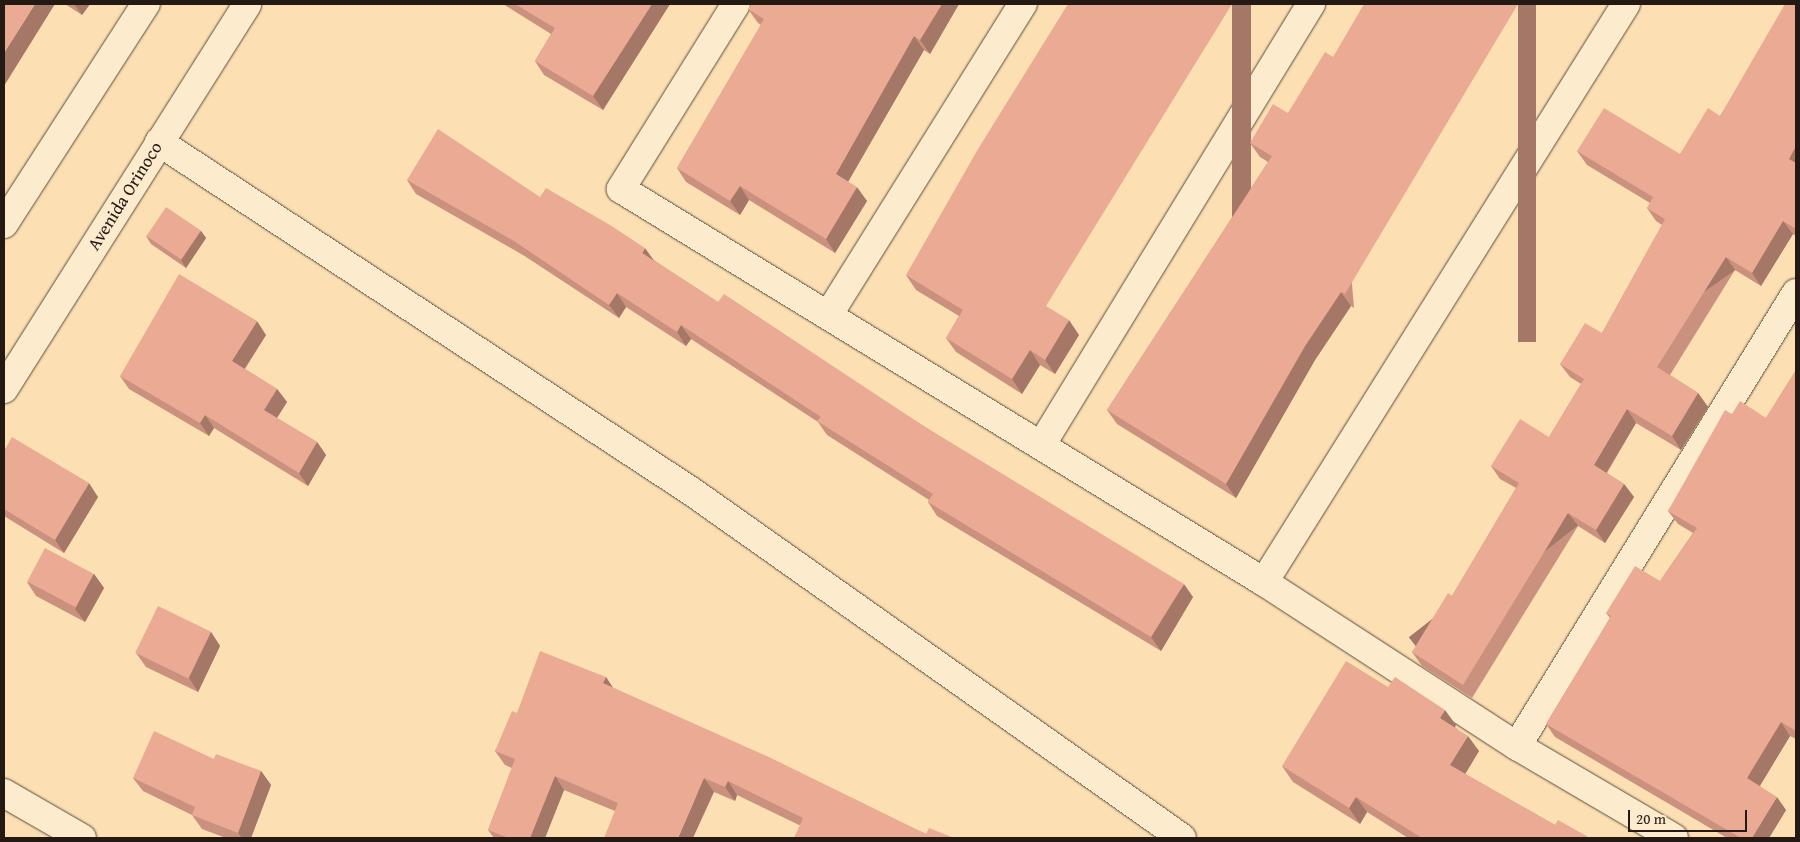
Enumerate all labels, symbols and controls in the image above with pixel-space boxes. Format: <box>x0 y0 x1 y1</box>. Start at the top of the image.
street label: Avenida Orinoco <box>83 138 167 254</box>
scale bar <box>1630 800 1749 832</box>
text: 20 m <box>1636 808 1666 829</box>

